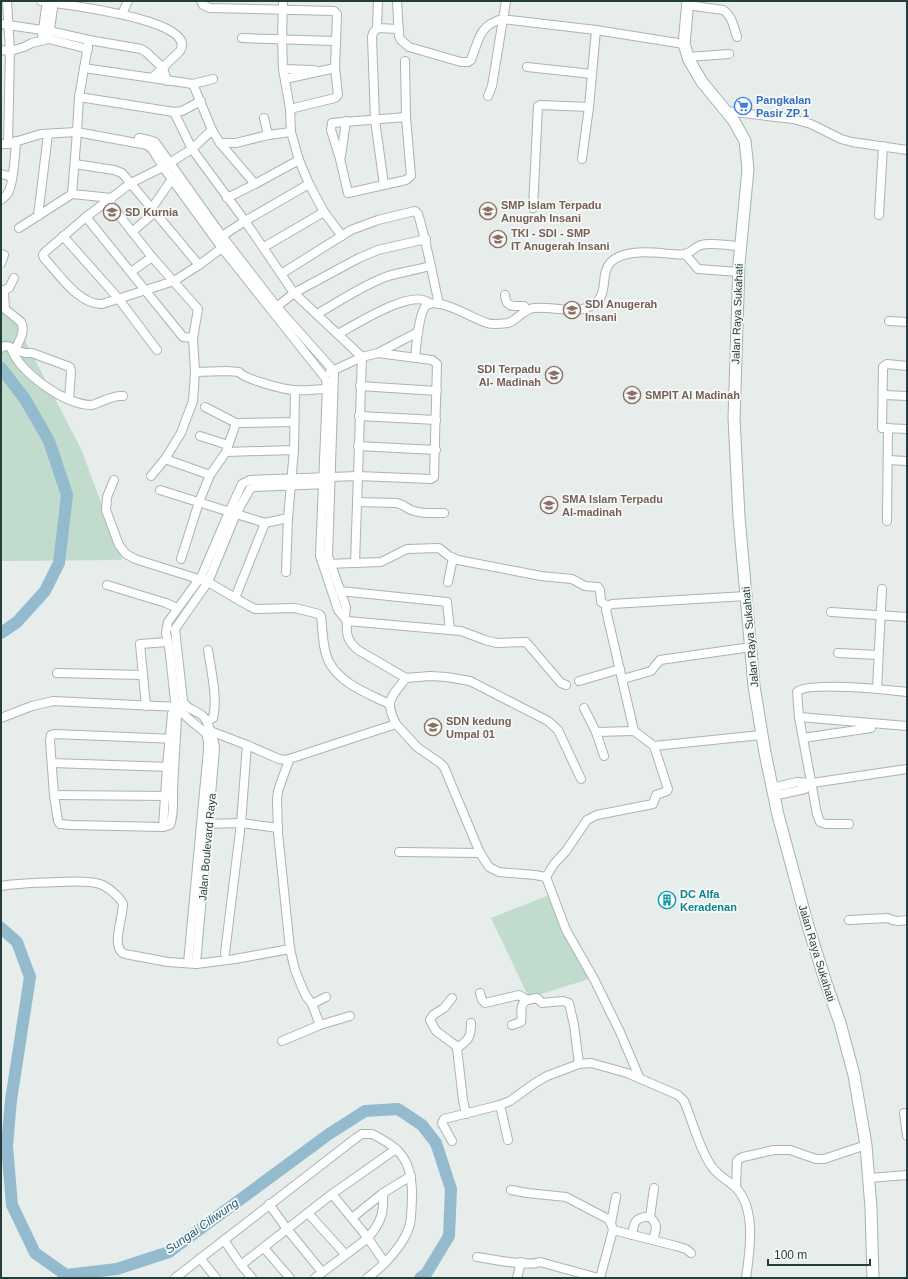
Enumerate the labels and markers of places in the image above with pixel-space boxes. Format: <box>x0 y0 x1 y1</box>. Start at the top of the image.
place label: Pangkalan Pasir ZP 1 <box>756 94 811 119</box>
supermarket icon: Pangkalan Pasir ZP 1 <box>733 96 753 116</box>
place label: SMP Islam Terpadu Anugrah Insani <box>501 199 601 224</box>
school or university icon: SMP Islam Terpadu Anugrah Insani <box>478 201 498 221</box>
school or university icon: SD Kurnia <box>102 202 122 222</box>
place label: SD Kurnia <box>125 206 179 218</box>
place label: TKI - SDI - SMP IT Anugerah Insani <box>511 227 610 252</box>
school or university icon: TKI - SDI - SMP IT Anugerah Insani <box>488 229 508 249</box>
place label: SDI Anugerah Insani <box>585 298 658 323</box>
school or university icon: SDI Anugerah Insani <box>562 300 582 320</box>
place label: SDI Terpadu Al- Madinah <box>477 363 541 388</box>
school or university icon: SDI Terpadu Al- Madinah <box>544 365 564 385</box>
school or university icon: SMPIT Al Madinah <box>622 385 642 405</box>
place label: SMPIT Al Madinah <box>645 389 740 401</box>
place label: SMA Islam Terpadu Al-madinah <box>562 493 663 518</box>
school or university icon: SMA Islam Terpadu Al-madinah <box>539 495 559 515</box>
place label: SDN kedung Umpal 01 <box>446 715 511 740</box>
school or university icon: SDN kedung Umpal 01 <box>423 717 443 737</box>
place label: DC Alfa Keradenan <box>680 888 737 913</box>
building icon: DC Alfa Keradenan <box>657 890 677 910</box>

